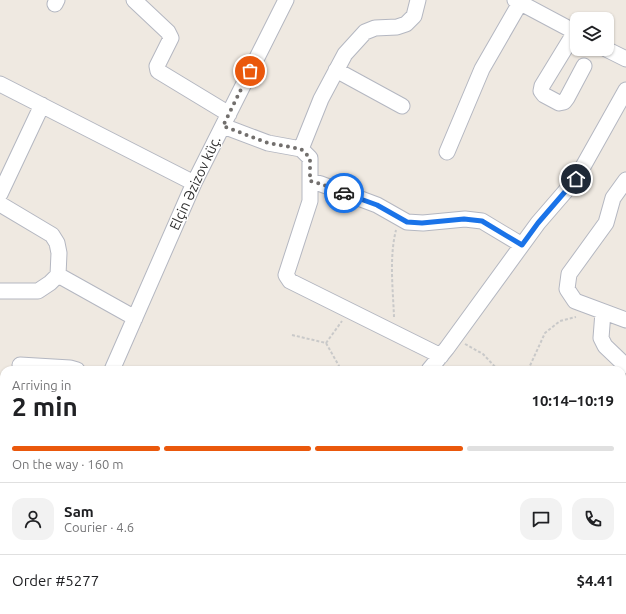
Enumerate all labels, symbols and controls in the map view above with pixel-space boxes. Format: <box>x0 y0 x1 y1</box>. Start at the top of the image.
map controls <box>570 12 614 56</box>
button: layers <box>570 12 614 56</box>
pin <box>233 54 267 88</box>
icon: bag <box>239 60 261 82</box>
street label: Elçin Əzizov küç. <box>166 133 224 233</box>
pin <box>559 162 593 196</box>
icon: home <box>565 168 587 190</box>
courier <box>324 173 364 213</box>
icon: car <box>333 182 355 204</box>
text: Arriving in <box>12 378 71 392</box>
text: 2 min <box>12 392 78 421</box>
text: 10:14–10:19 <box>531 392 614 409</box>
text: On the way · 160 m <box>12 457 124 471</box>
button: person <box>12 498 54 540</box>
button: chat <box>520 498 562 540</box>
button: phone <box>572 498 614 540</box>
text: Sam <box>64 503 94 520</box>
text: Courier · 4.6 <box>64 520 134 534</box>
text: Order #5277 <box>12 572 99 589</box>
text: $4.41 <box>576 572 614 589</box>

